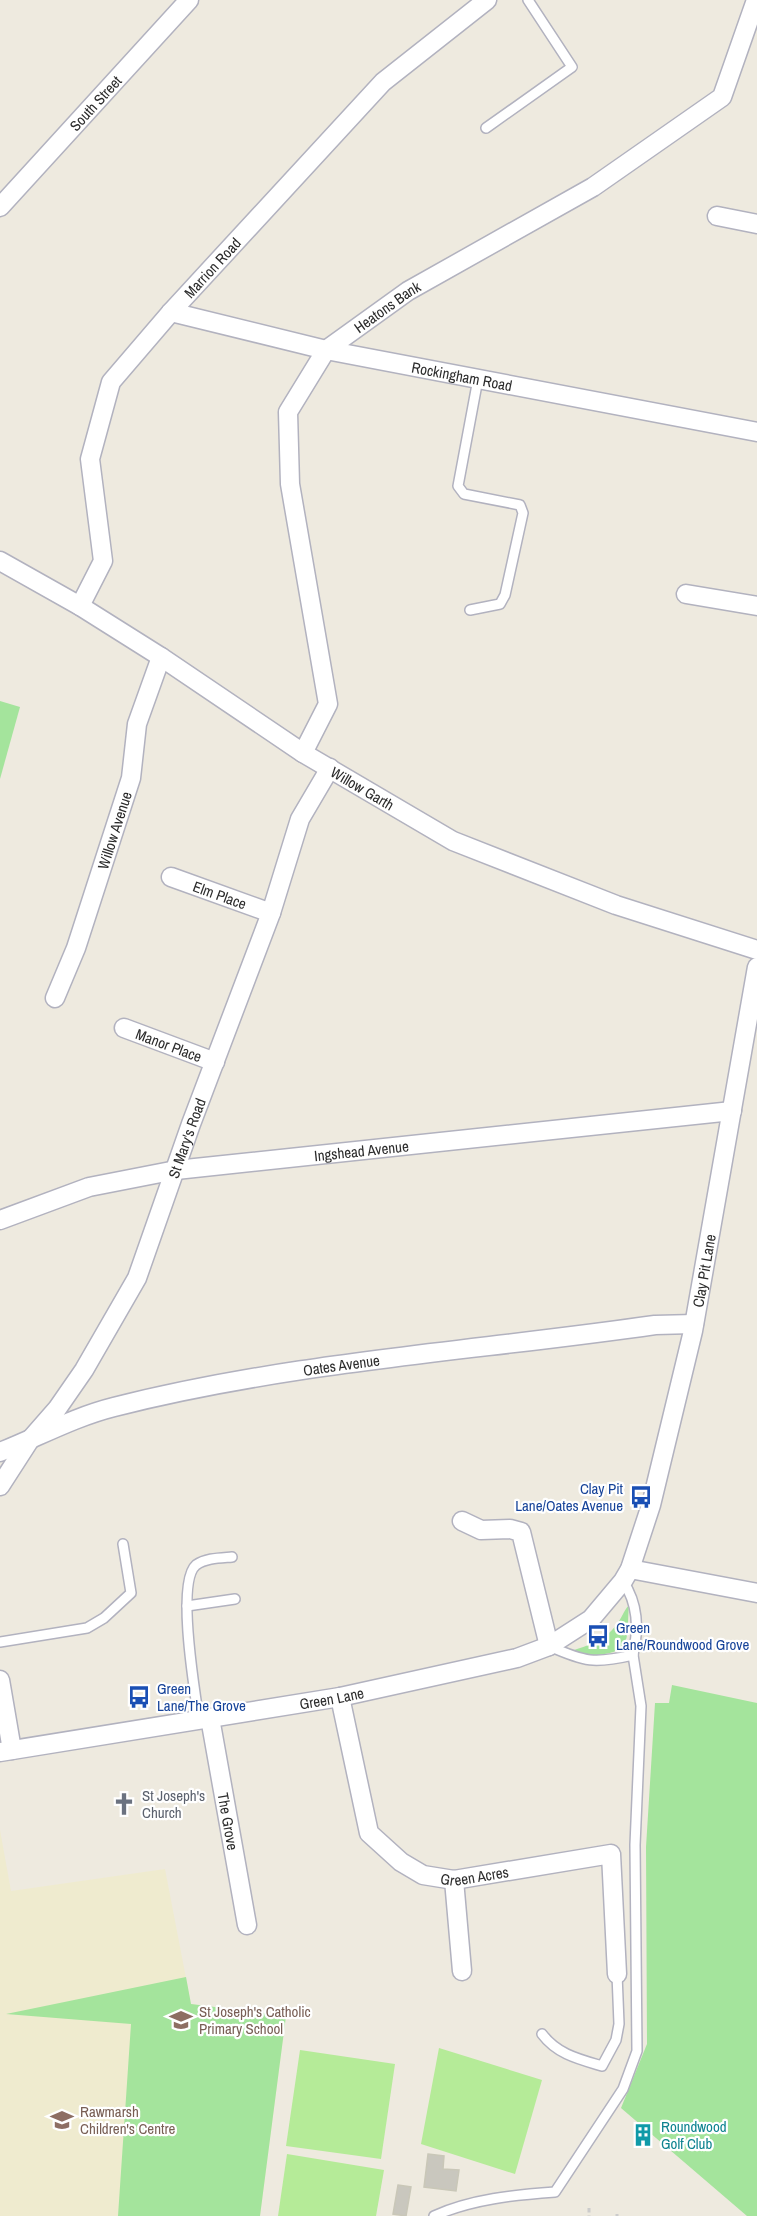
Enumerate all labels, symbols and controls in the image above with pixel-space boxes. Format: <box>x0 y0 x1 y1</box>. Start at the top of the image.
street label: South Street <box>64 70 126 135</box>
street label: Marrion Road <box>179 233 245 302</box>
street label: Heatons Bank <box>349 275 425 337</box>
street label: Rockingham Road <box>410 356 514 396</box>
street label: Willow Garth <box>327 761 398 815</box>
street label: Willow Avenue <box>92 789 137 872</box>
street label: Elm Place <box>190 875 250 914</box>
street label: Manor Place <box>133 1023 205 1067</box>
street label: St Mary's Road <box>162 1095 210 1181</box>
street label: Ingshead Avenue <box>313 1135 410 1166</box>
street label: Clay Pit Lane <box>687 1232 720 1309</box>
street label: Oates Avenue <box>302 1349 381 1380</box>
place label: Clay Pit Lane/Oates Avenue <box>515 1478 624 1516</box>
bus stop icon: Clay Pit Lane/Oates Avenue <box>628 1484 654 1510</box>
place label: Green Lane/Roundwood Grove <box>616 1617 749 1655</box>
bus stop icon: Green Lane/Roundwood Grove <box>585 1623 611 1649</box>
place label: Green Lane/The Grove <box>157 1678 246 1716</box>
street label: Green Lane <box>298 1682 366 1714</box>
bus stop icon: Green Lane/The Grove <box>126 1684 152 1710</box>
place label: St Joseph's Church <box>142 1785 205 1823</box>
church icon: St Joseph's Church <box>111 1791 137 1817</box>
street label: The Grove <box>213 1791 244 1852</box>
street label: Green Acres <box>439 1861 510 1890</box>
place label: St Joseph's Catholic Primary School <box>199 2001 311 2039</box>
school or university icon: St Joseph's Catholic Primary School <box>168 2007 194 2033</box>
place label: Rawmarsh Children's Centre <box>80 2101 175 2139</box>
school or university icon: Rawmarsh Children's Centre <box>49 2107 75 2133</box>
place label: Roundwood Golf Club <box>661 2116 727 2154</box>
building icon: Roundwood Golf Club <box>630 2122 656 2148</box>

